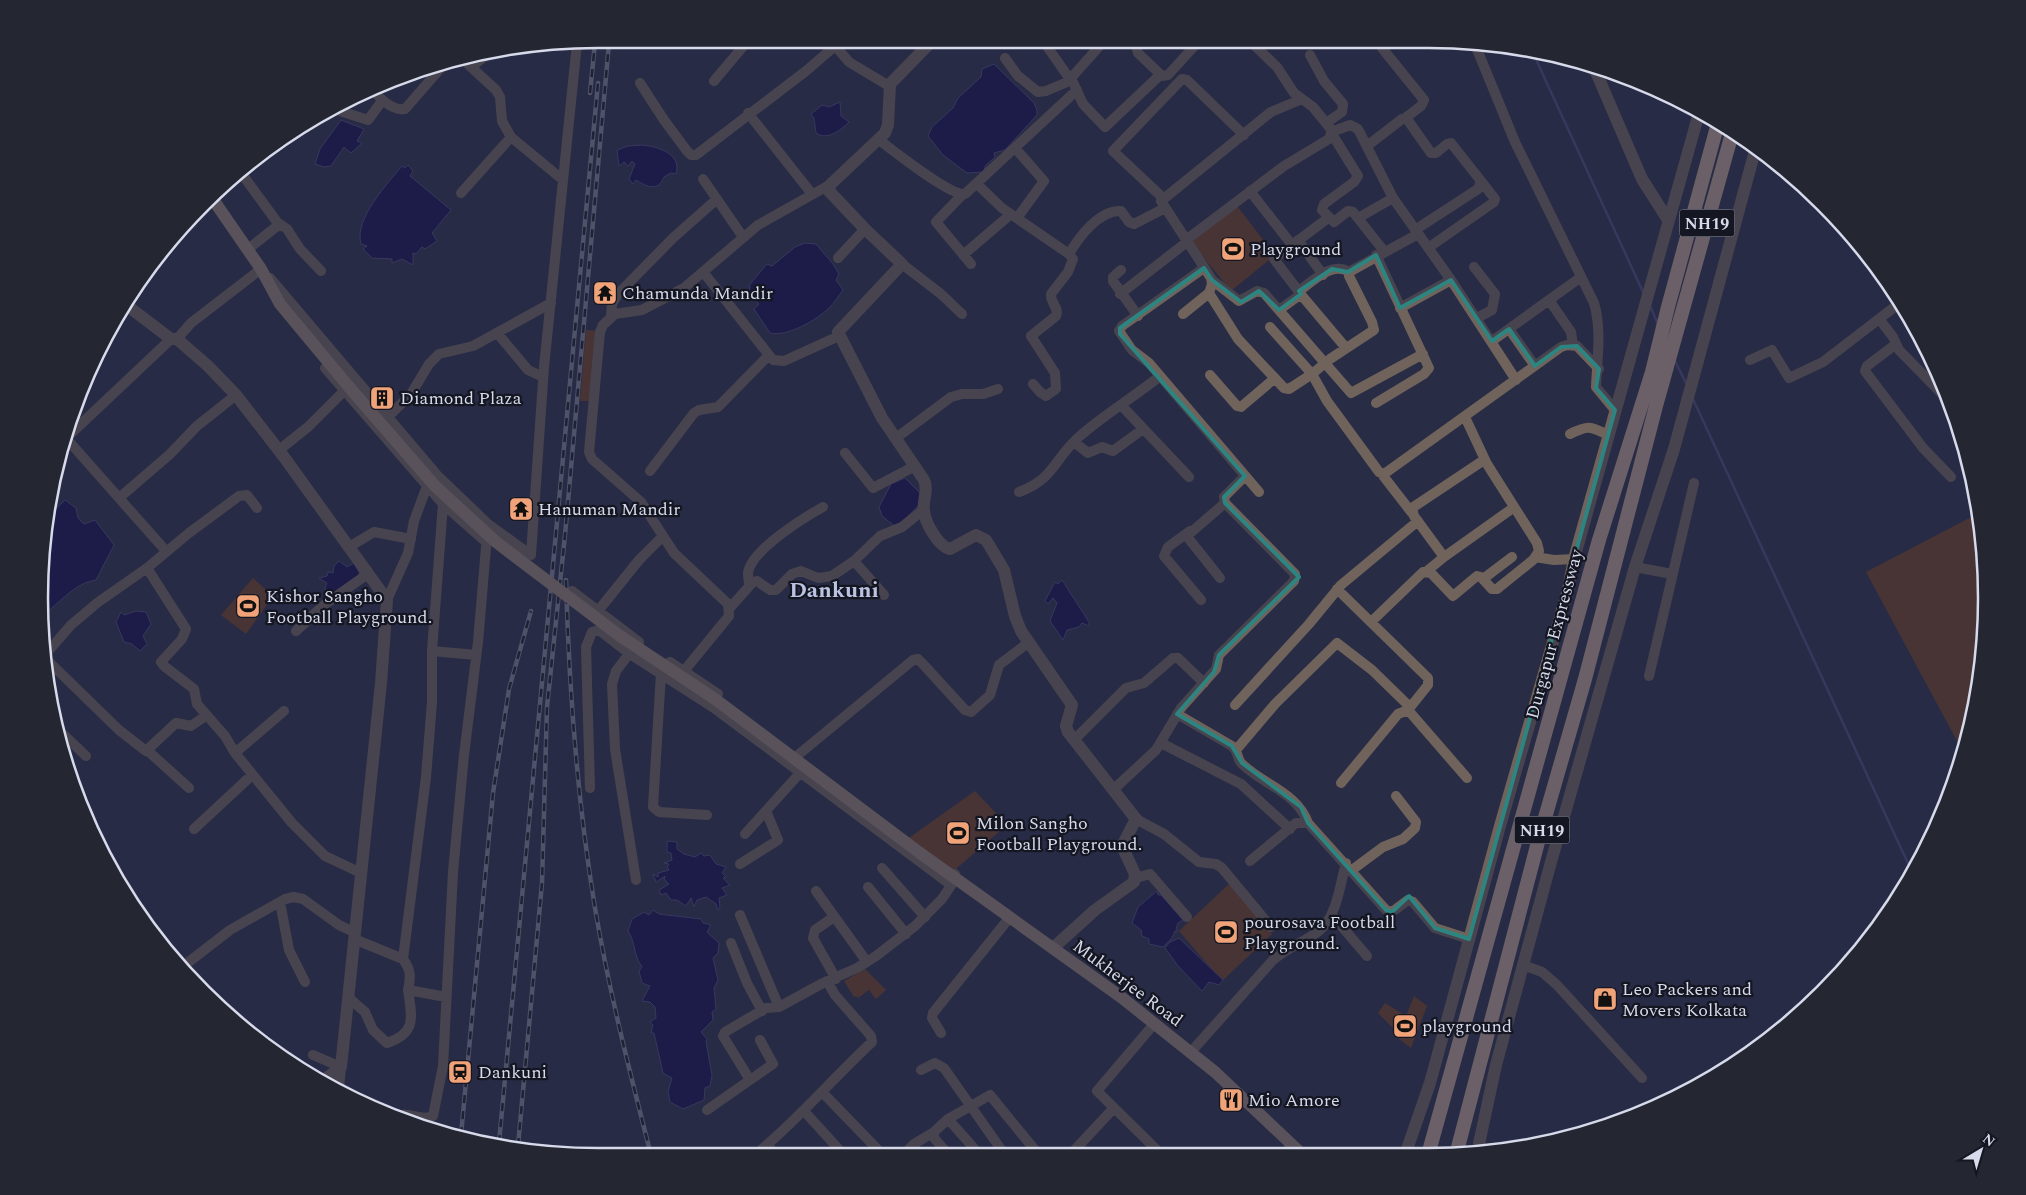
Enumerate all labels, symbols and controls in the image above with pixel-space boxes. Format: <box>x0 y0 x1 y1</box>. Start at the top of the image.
road number: NH19 <box>1680 210 1734 237</box>
sports icon: Playground <box>1220 236 1246 262</box>
place label: Playground <box>1250 236 1341 263</box>
temple icon: Chamunda Mandir <box>592 280 618 306</box>
place label: Chamunda Mandir <box>622 280 773 307</box>
building icon: Diamond Plaza <box>369 385 395 411</box>
place label: Diamond Plaza <box>400 385 522 412</box>
temple icon: Hanuman Mandir <box>508 496 534 522</box>
place label: Hanuman Mandir <box>538 496 681 523</box>
street label: Durgapur Expressway <box>1519 545 1590 722</box>
district label: Dankuni <box>789 574 879 607</box>
place label: Kishor Sangho Football Playground. <box>266 583 432 631</box>
sports icon: Kishor Sangho Football Playground. <box>235 593 261 619</box>
place label: Milon Sangho Football Playground. <box>976 810 1142 858</box>
road number: NH19 <box>1514 816 1570 844</box>
sports icon: Milon Sangho Football Playground. <box>945 820 971 846</box>
place label: pourosava Football Playground. <box>1244 909 1395 957</box>
sports icon: pourosava Football Playground. <box>1213 919 1239 945</box>
street label: Mukherjee Road <box>1067 933 1188 1034</box>
place label: Leo Packers and Movers Kolkata <box>1622 976 1752 1024</box>
shop icon: Leo Packers and Movers Kolkata <box>1592 986 1618 1012</box>
sports icon: playground <box>1392 1013 1418 1039</box>
place label: playground <box>1422 1013 1512 1040</box>
station icon: Dankuni <box>447 1059 473 1085</box>
place label: Dankuni <box>478 1059 547 1086</box>
restaurant icon: Mio Amore <box>1218 1087 1244 1113</box>
place label: Mio Amore <box>1248 1087 1340 1114</box>
north arrow <box>1956 1125 2006 1175</box>
text: N <box>1978 1128 2000 1152</box>

